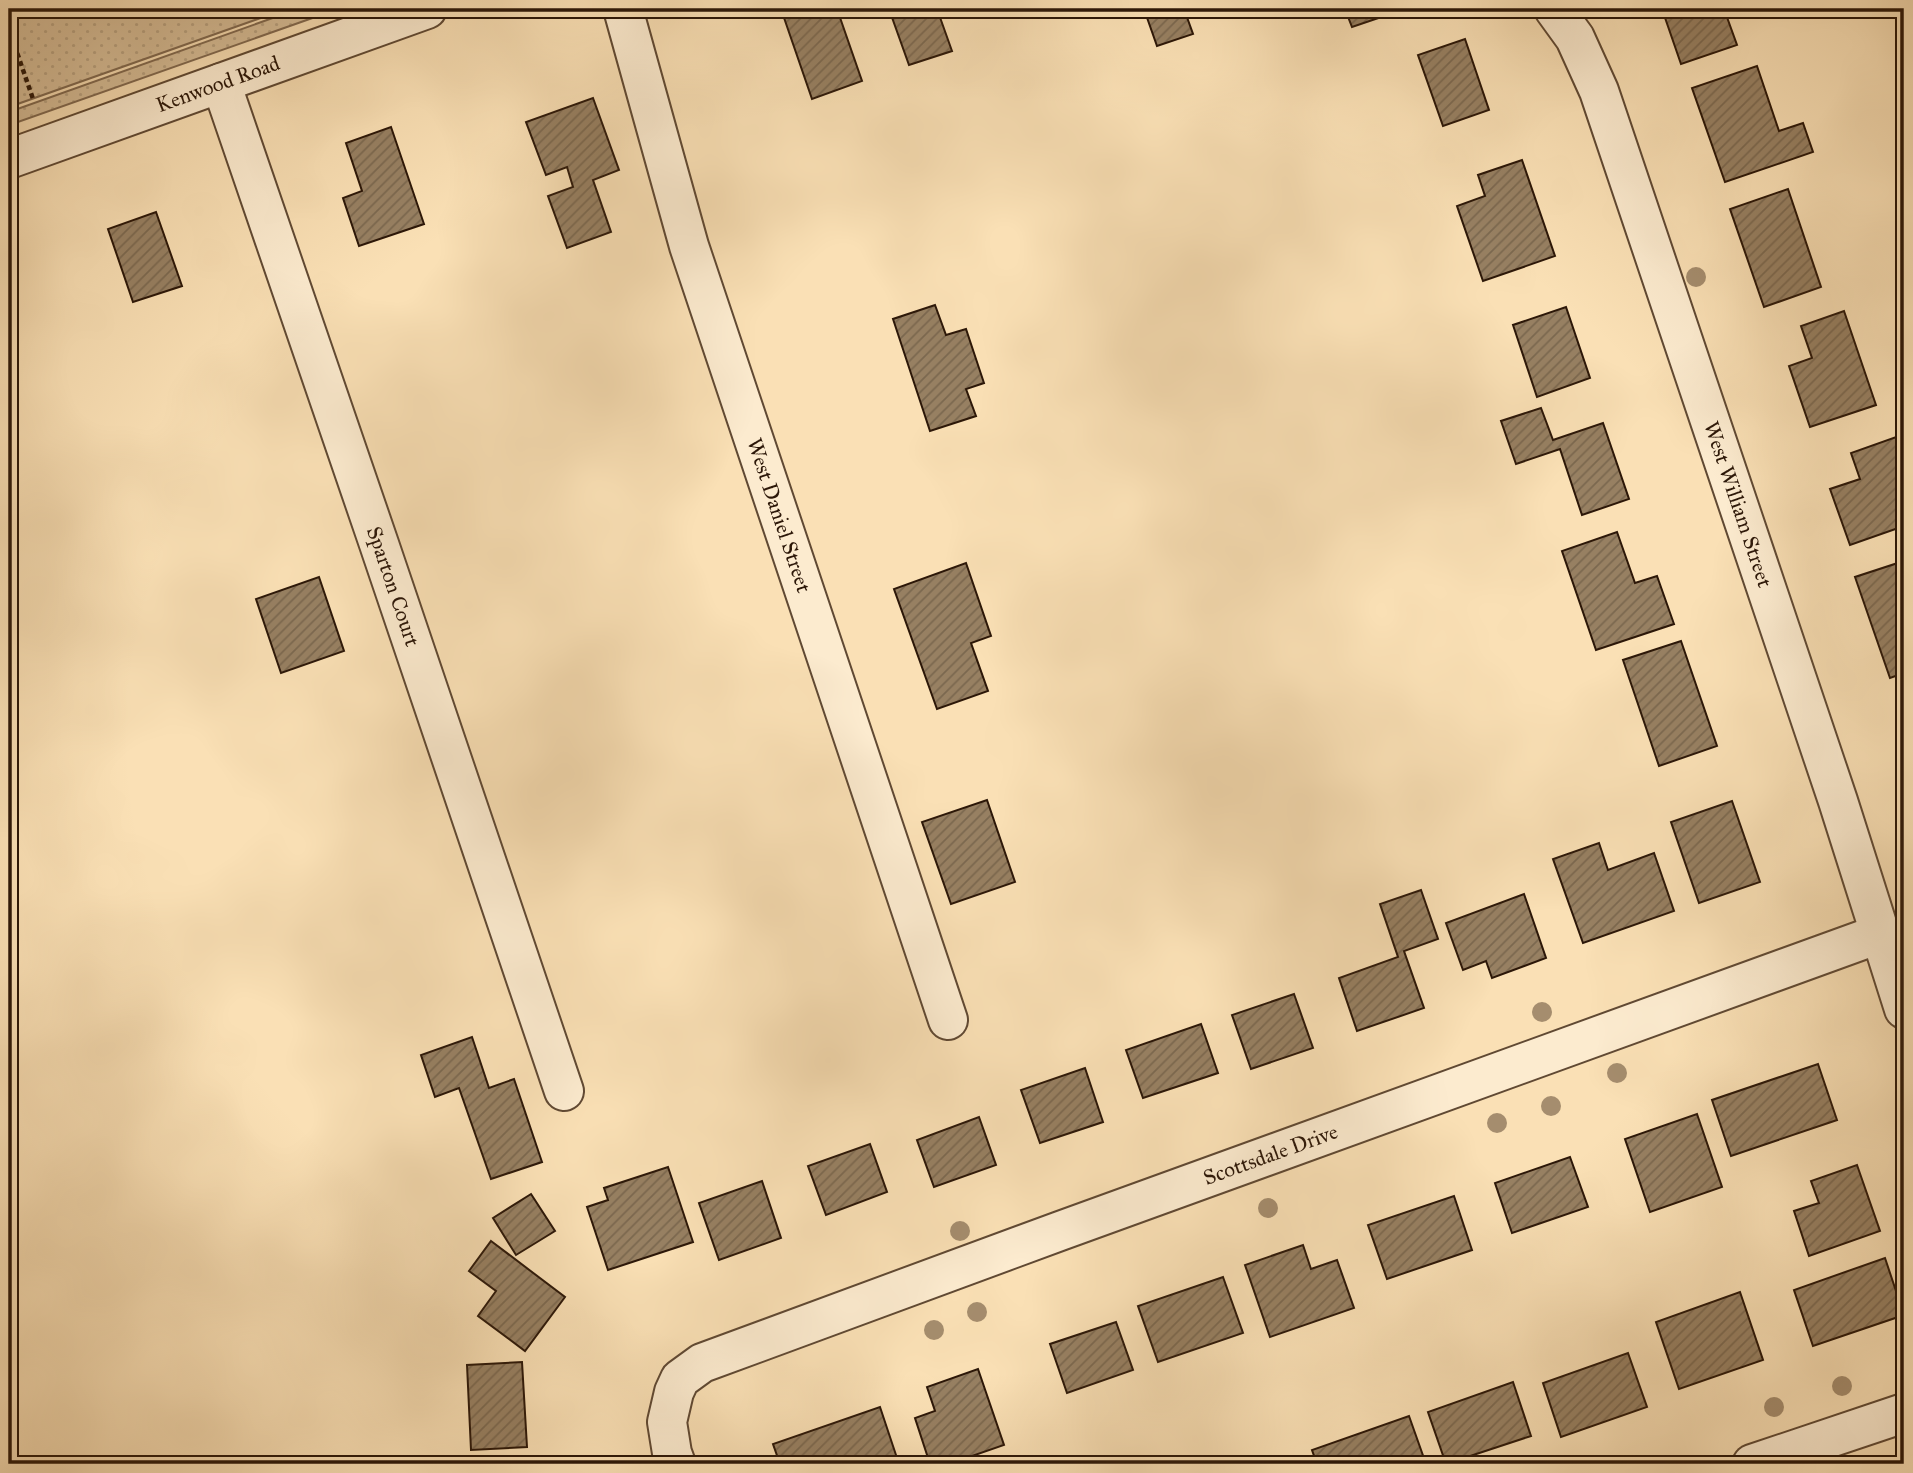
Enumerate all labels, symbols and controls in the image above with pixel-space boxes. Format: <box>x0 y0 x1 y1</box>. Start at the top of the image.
street label: Kenwood Road <box>153 50 284 118</box>
street label: West William Street <box>1698 418 1778 591</box>
street label: West Daniel Street <box>741 435 817 596</box>
street label: Sparton Court <box>361 523 426 650</box>
street label: Scottsdale Drive <box>1200 1118 1342 1191</box>

